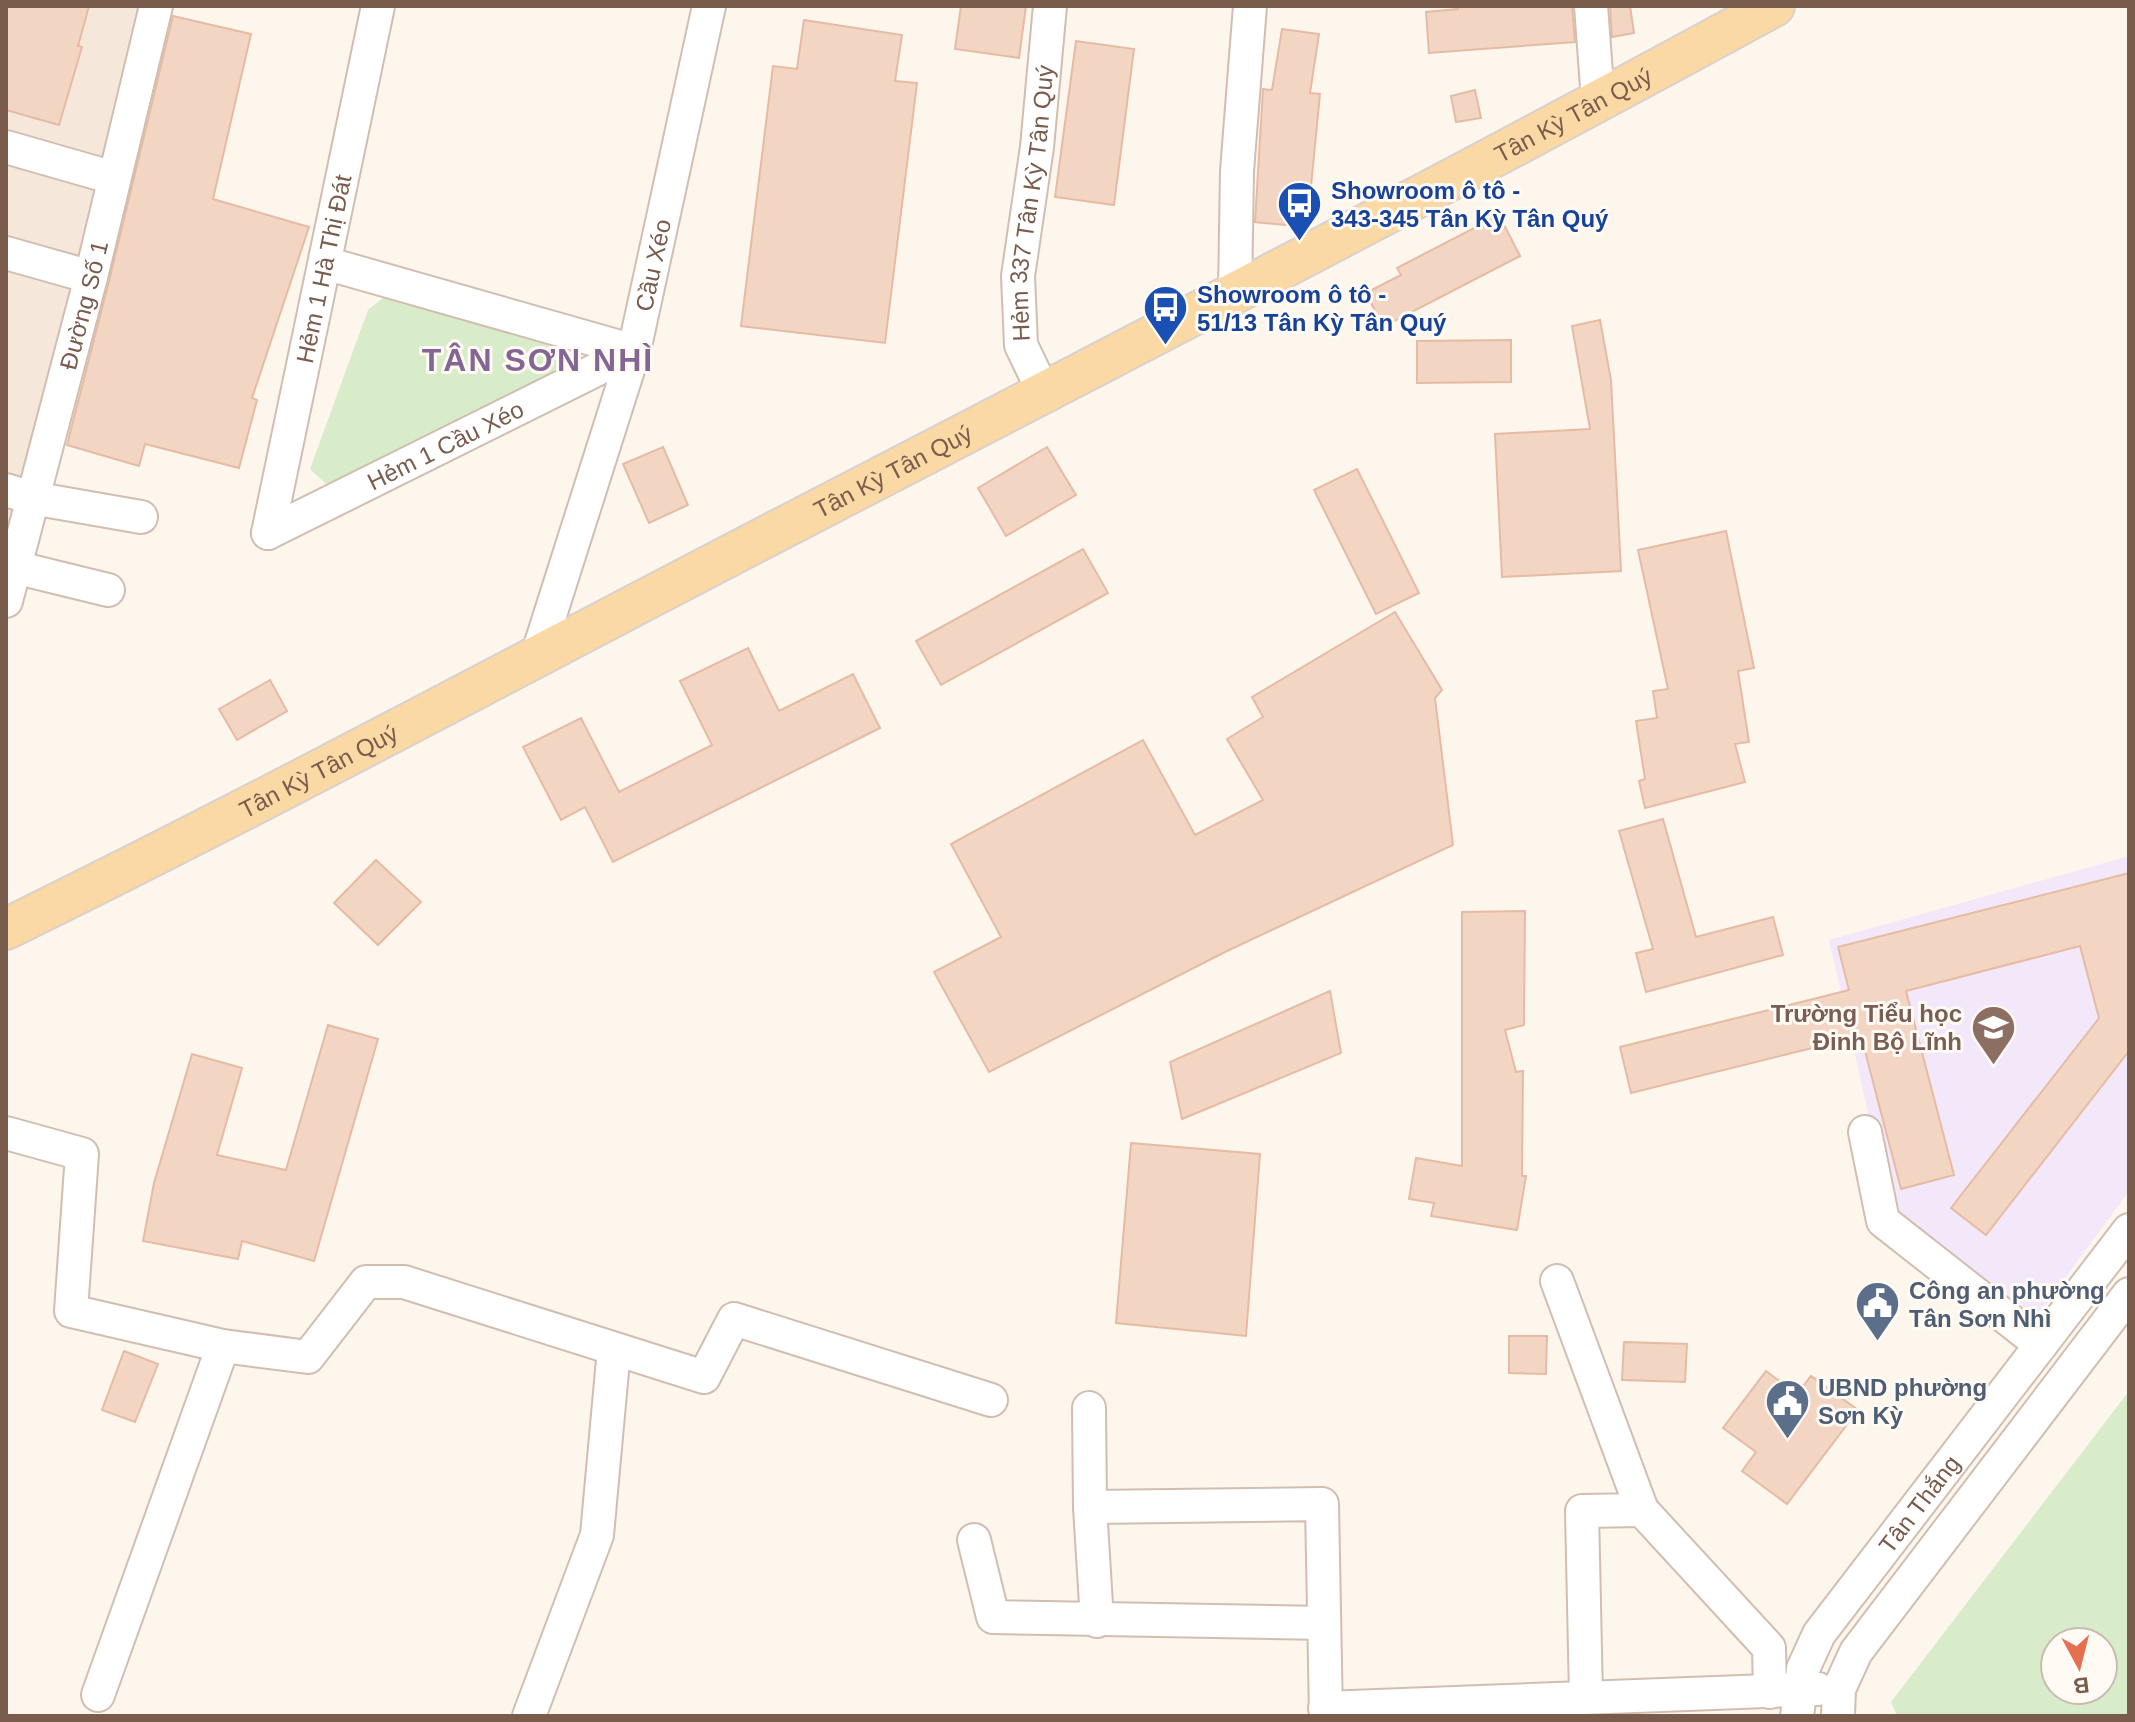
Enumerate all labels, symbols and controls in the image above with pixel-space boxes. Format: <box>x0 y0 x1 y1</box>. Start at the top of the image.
street label: Tân Kỳ Tân Quý <box>1490 61 1656 168</box>
street label: Hẻm 337 Tân Kỳ Tân Quý <box>1004 64 1058 342</box>
street label: Hẻm 1 Hà Thị Đát <box>290 172 356 365</box>
place label: Showroom ô tô - 343-345 Tân Kỳ Tân Quý <box>1331 177 1609 232</box>
bus stop icon: Showroom ô tô - 343-345 Tân Kỳ Tân Quý <box>1276 180 1324 243</box>
street label: Cầu Xéo <box>630 217 676 314</box>
street label: Đường Số 1 <box>54 238 113 372</box>
place label: Showroom ô tô - 51/13 Tân Kỳ Tân Quý <box>1197 281 1447 336</box>
bus stop icon: Showroom ô tô - 51/13 Tân Kỳ Tân Quý <box>1142 284 1190 347</box>
district label: TÂN SƠN NHÌ <box>422 342 654 378</box>
street label: Hẻm 1 Cầu Xéo <box>363 395 528 495</box>
street label: Tân Kỳ Tân Quý <box>809 419 976 523</box>
street label: Tân Kỳ Tân Quý <box>235 719 402 823</box>
place label: Trường Tiểu học Đinh Bộ Lĩnh <box>1771 1000 1962 1055</box>
school or university icon: Trường Tiểu học Đinh Bộ Lĩnh <box>1969 1003 2017 1066</box>
place label: Công an phường Tân Sơn Nhì <box>1909 1277 2105 1332</box>
public building icon: Công an phường Tân Sơn Nhì <box>1854 1280 1902 1343</box>
place label: UBND phường Sơn Kỳ <box>1818 1374 1987 1429</box>
public building icon: UBND phường Sơn Kỳ <box>1763 1377 1811 1440</box>
street label: Tân Thắng <box>1873 1450 1965 1558</box>
north arrow <box>2039 1626 2119 1706</box>
text: B <box>2072 1672 2091 1699</box>

